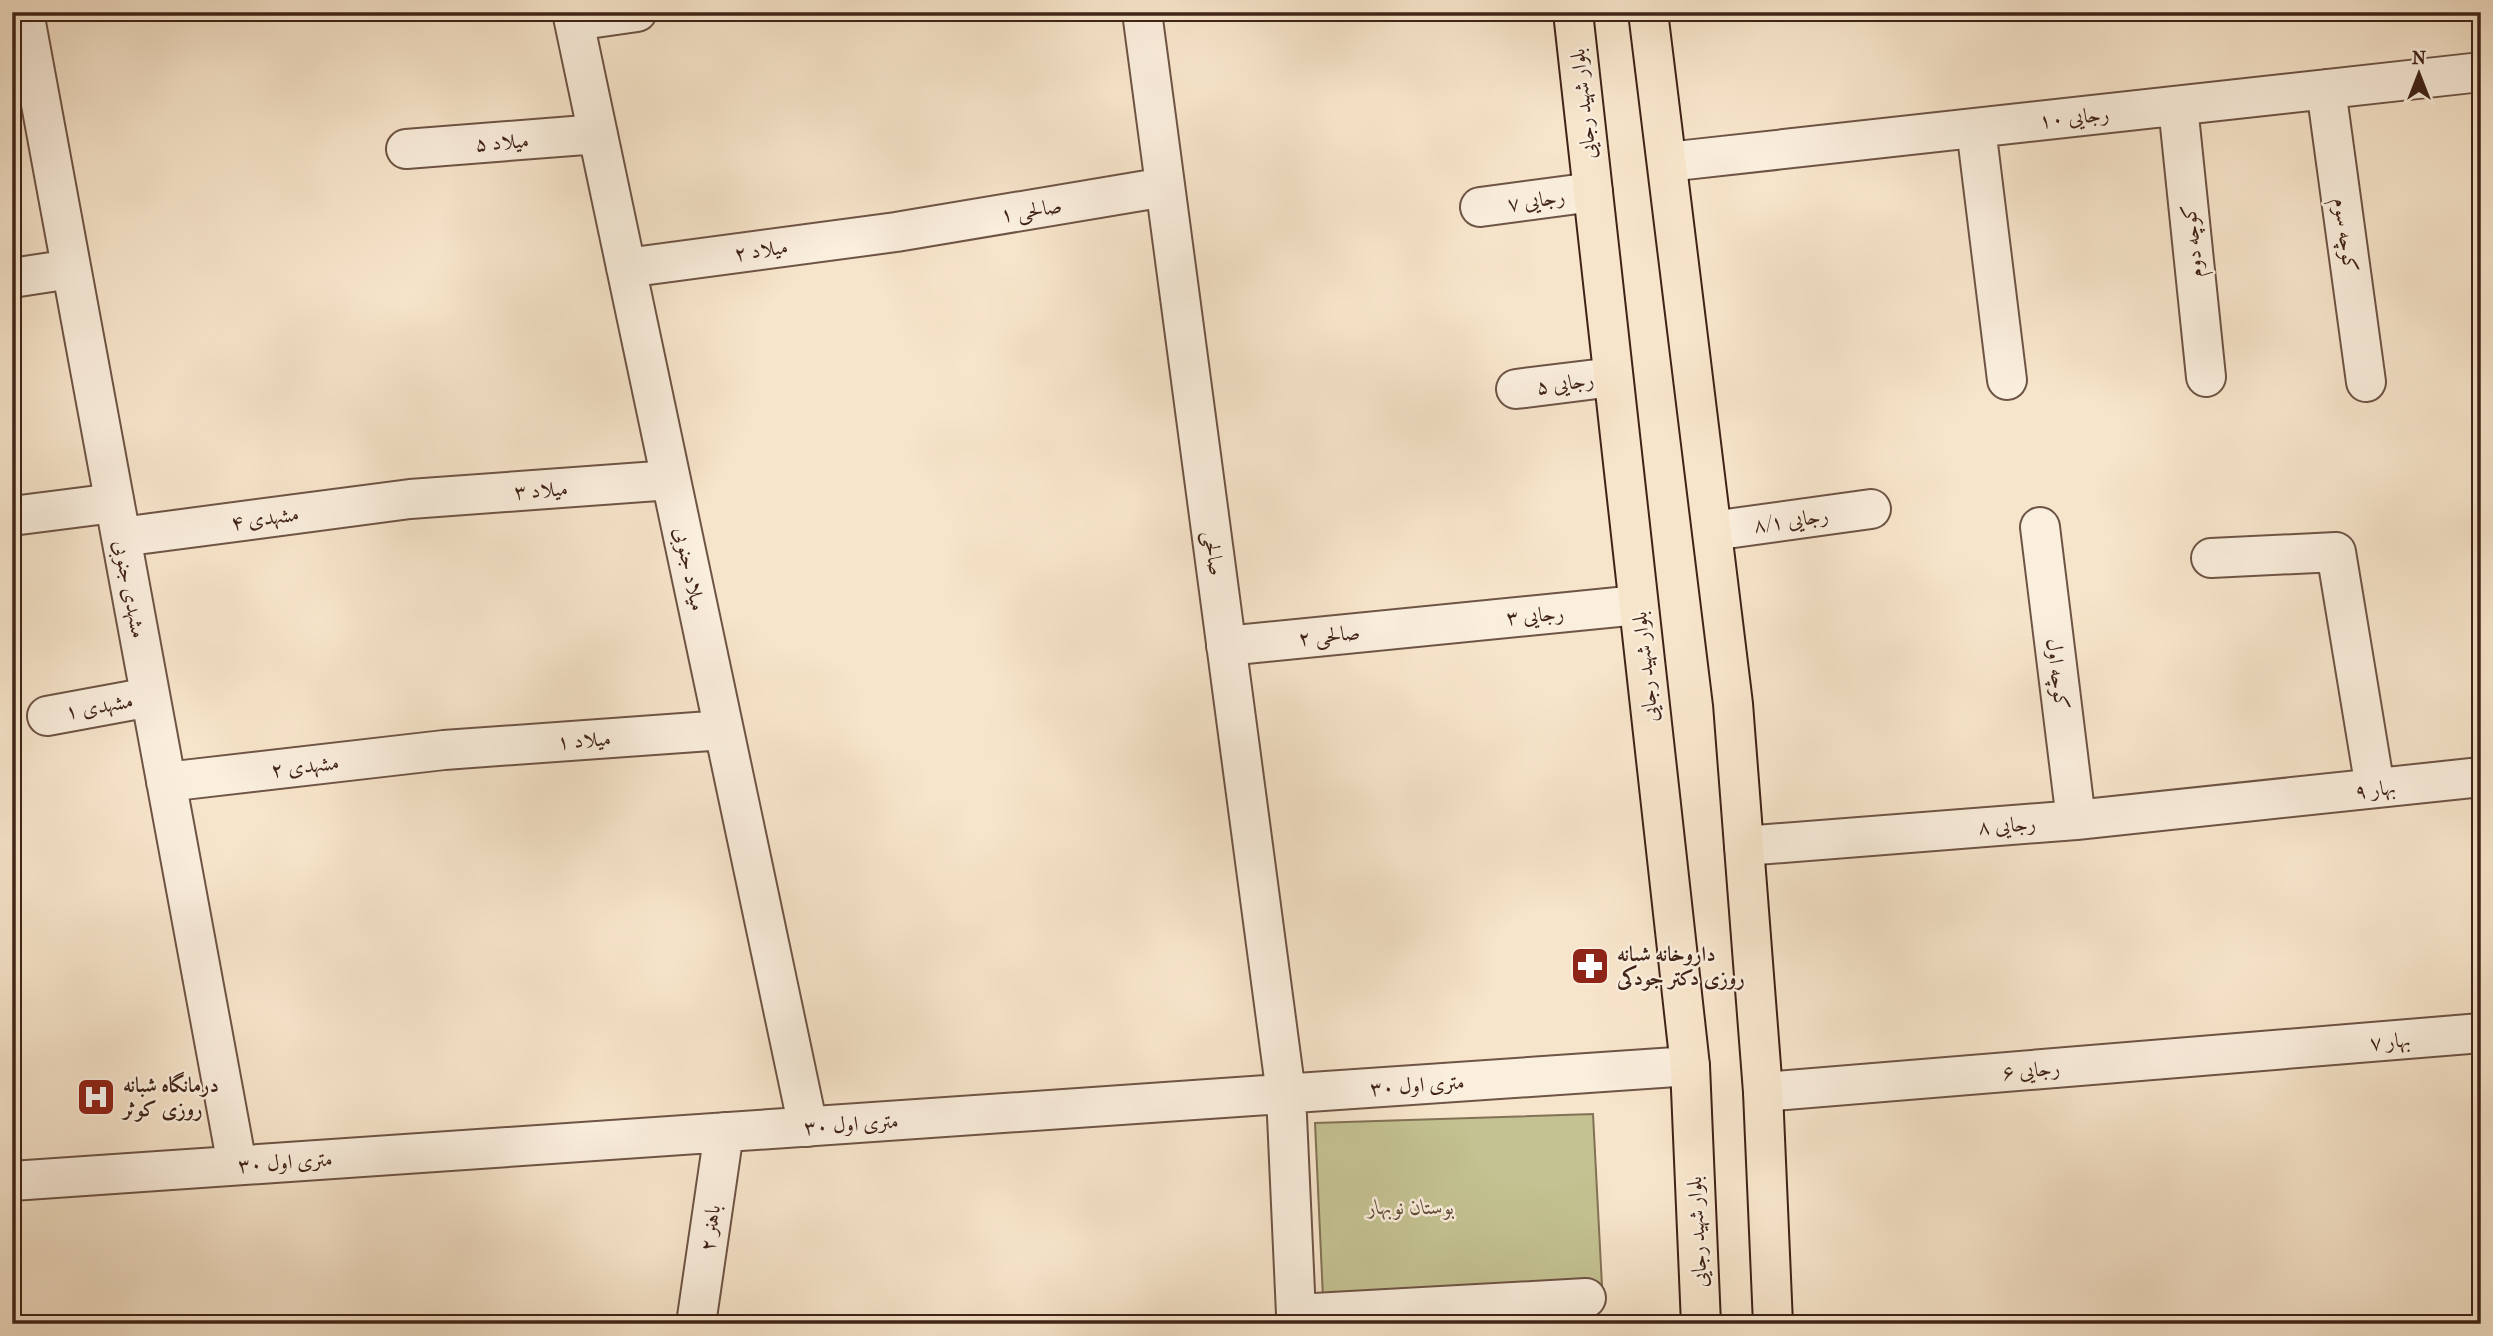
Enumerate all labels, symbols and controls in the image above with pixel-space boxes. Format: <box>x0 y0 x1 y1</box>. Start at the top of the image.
north arrow <box>2384 38 2454 108</box>
street label: بلوار شهید رجایی <box>1565 47 1603 161</box>
text: N <box>2412 47 2427 69</box>
street label: رجایی ۱۰ <box>2038 101 2110 135</box>
street label: میلاد ۵ <box>474 128 530 156</box>
street label: رجایی ۷ <box>1506 184 1567 218</box>
street label: صالحی ۱ <box>999 193 1064 229</box>
street label: کوچه سوم <box>2323 196 2363 275</box>
street label: کوچه دوم <box>2176 203 2214 279</box>
street label: میلاد ۲ <box>733 234 789 266</box>
street label: رجایی ۵ <box>1535 367 1596 401</box>
street label: میلاد ۳ <box>513 476 569 504</box>
street label: مشهدی ۴ <box>229 501 301 537</box>
street label: رجایی ۸/۱ <box>1752 503 1830 539</box>
street label: میلاد جنوبی <box>666 525 711 614</box>
street label: صالحی <box>1197 529 1229 577</box>
street label: مشهدی جنوبی <box>106 538 151 641</box>
street label: رجایی ۳ <box>1505 601 1565 631</box>
street label: بلوار شهید رجایی <box>1627 610 1665 724</box>
street label: صالحی ۲ <box>1297 620 1361 652</box>
street label: کوچه اول <box>2040 637 2074 711</box>
street label: مشهدی ۱ <box>63 688 135 726</box>
street label: میلاد ۱ <box>556 726 612 754</box>
street label: مشهدی ۲ <box>270 750 341 784</box>
street label: بهار ۹ <box>2353 775 2397 805</box>
street label: رجایی ۸ <box>1977 811 2037 841</box>
place label: داروخانه شبانه روزی دکتر جودکی <box>1616 942 1745 991</box>
pharmacy icon: داروخانه شبانه روزی دکتر جودکی <box>1569 945 1611 987</box>
street label: بهار ۷ <box>2368 1027 2412 1057</box>
street label: رجایی ۶ <box>2001 1056 2061 1086</box>
street label: ۳۰ متری اول <box>1369 1070 1465 1100</box>
place label: درمانگاه شبانه روزی کوثر <box>121 1071 219 1122</box>
hospital icon: درمانگاه شبانه روزی کوثر <box>75 1076 117 1118</box>
street label: ۳۰ متری اول <box>803 1109 899 1139</box>
street label: ۳۰ متری اول <box>237 1147 333 1177</box>
street label: بلوار شهید رجایی <box>1682 1176 1714 1288</box>
park label: بوستان نوبهار <box>1365 1195 1455 1221</box>
street label: باهنر ۲ <box>695 1203 726 1253</box>

